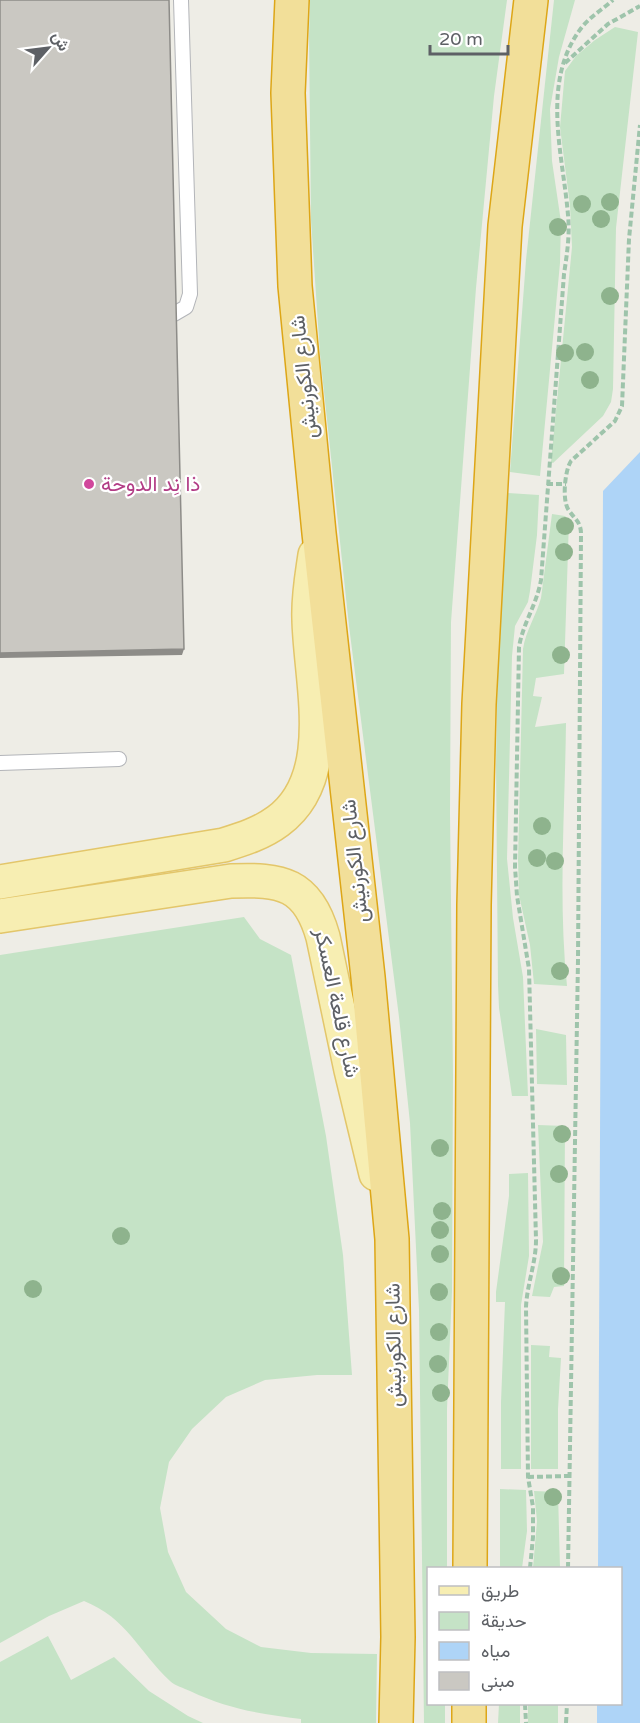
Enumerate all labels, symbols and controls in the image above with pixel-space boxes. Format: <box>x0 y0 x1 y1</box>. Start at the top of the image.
north arrow <box>18 18 78 78</box>
scale bar <box>430 18 508 56</box>
text: ش <box>47 28 74 55</box>
text: 20 m <box>439 28 483 50</box>
street label: شارع الكورنيش <box>285 314 324 440</box>
place label: ذا نِد الدوحة <box>101 472 200 497</box>
marker: ذا نِد الدوحة <box>82 477 96 491</box>
street label: شارع الكورنيش <box>336 798 375 924</box>
street label: شارع قلعة العسكر <box>308 925 365 1080</box>
street label: شارع الكورنيش <box>380 1283 409 1407</box>
legend <box>427 1567 622 1705</box>
text: طريق <box>481 1580 519 1602</box>
text: حديقة <box>481 1610 527 1632</box>
text: مياه <box>481 1640 510 1662</box>
text: مبنى <box>481 1670 515 1692</box>

